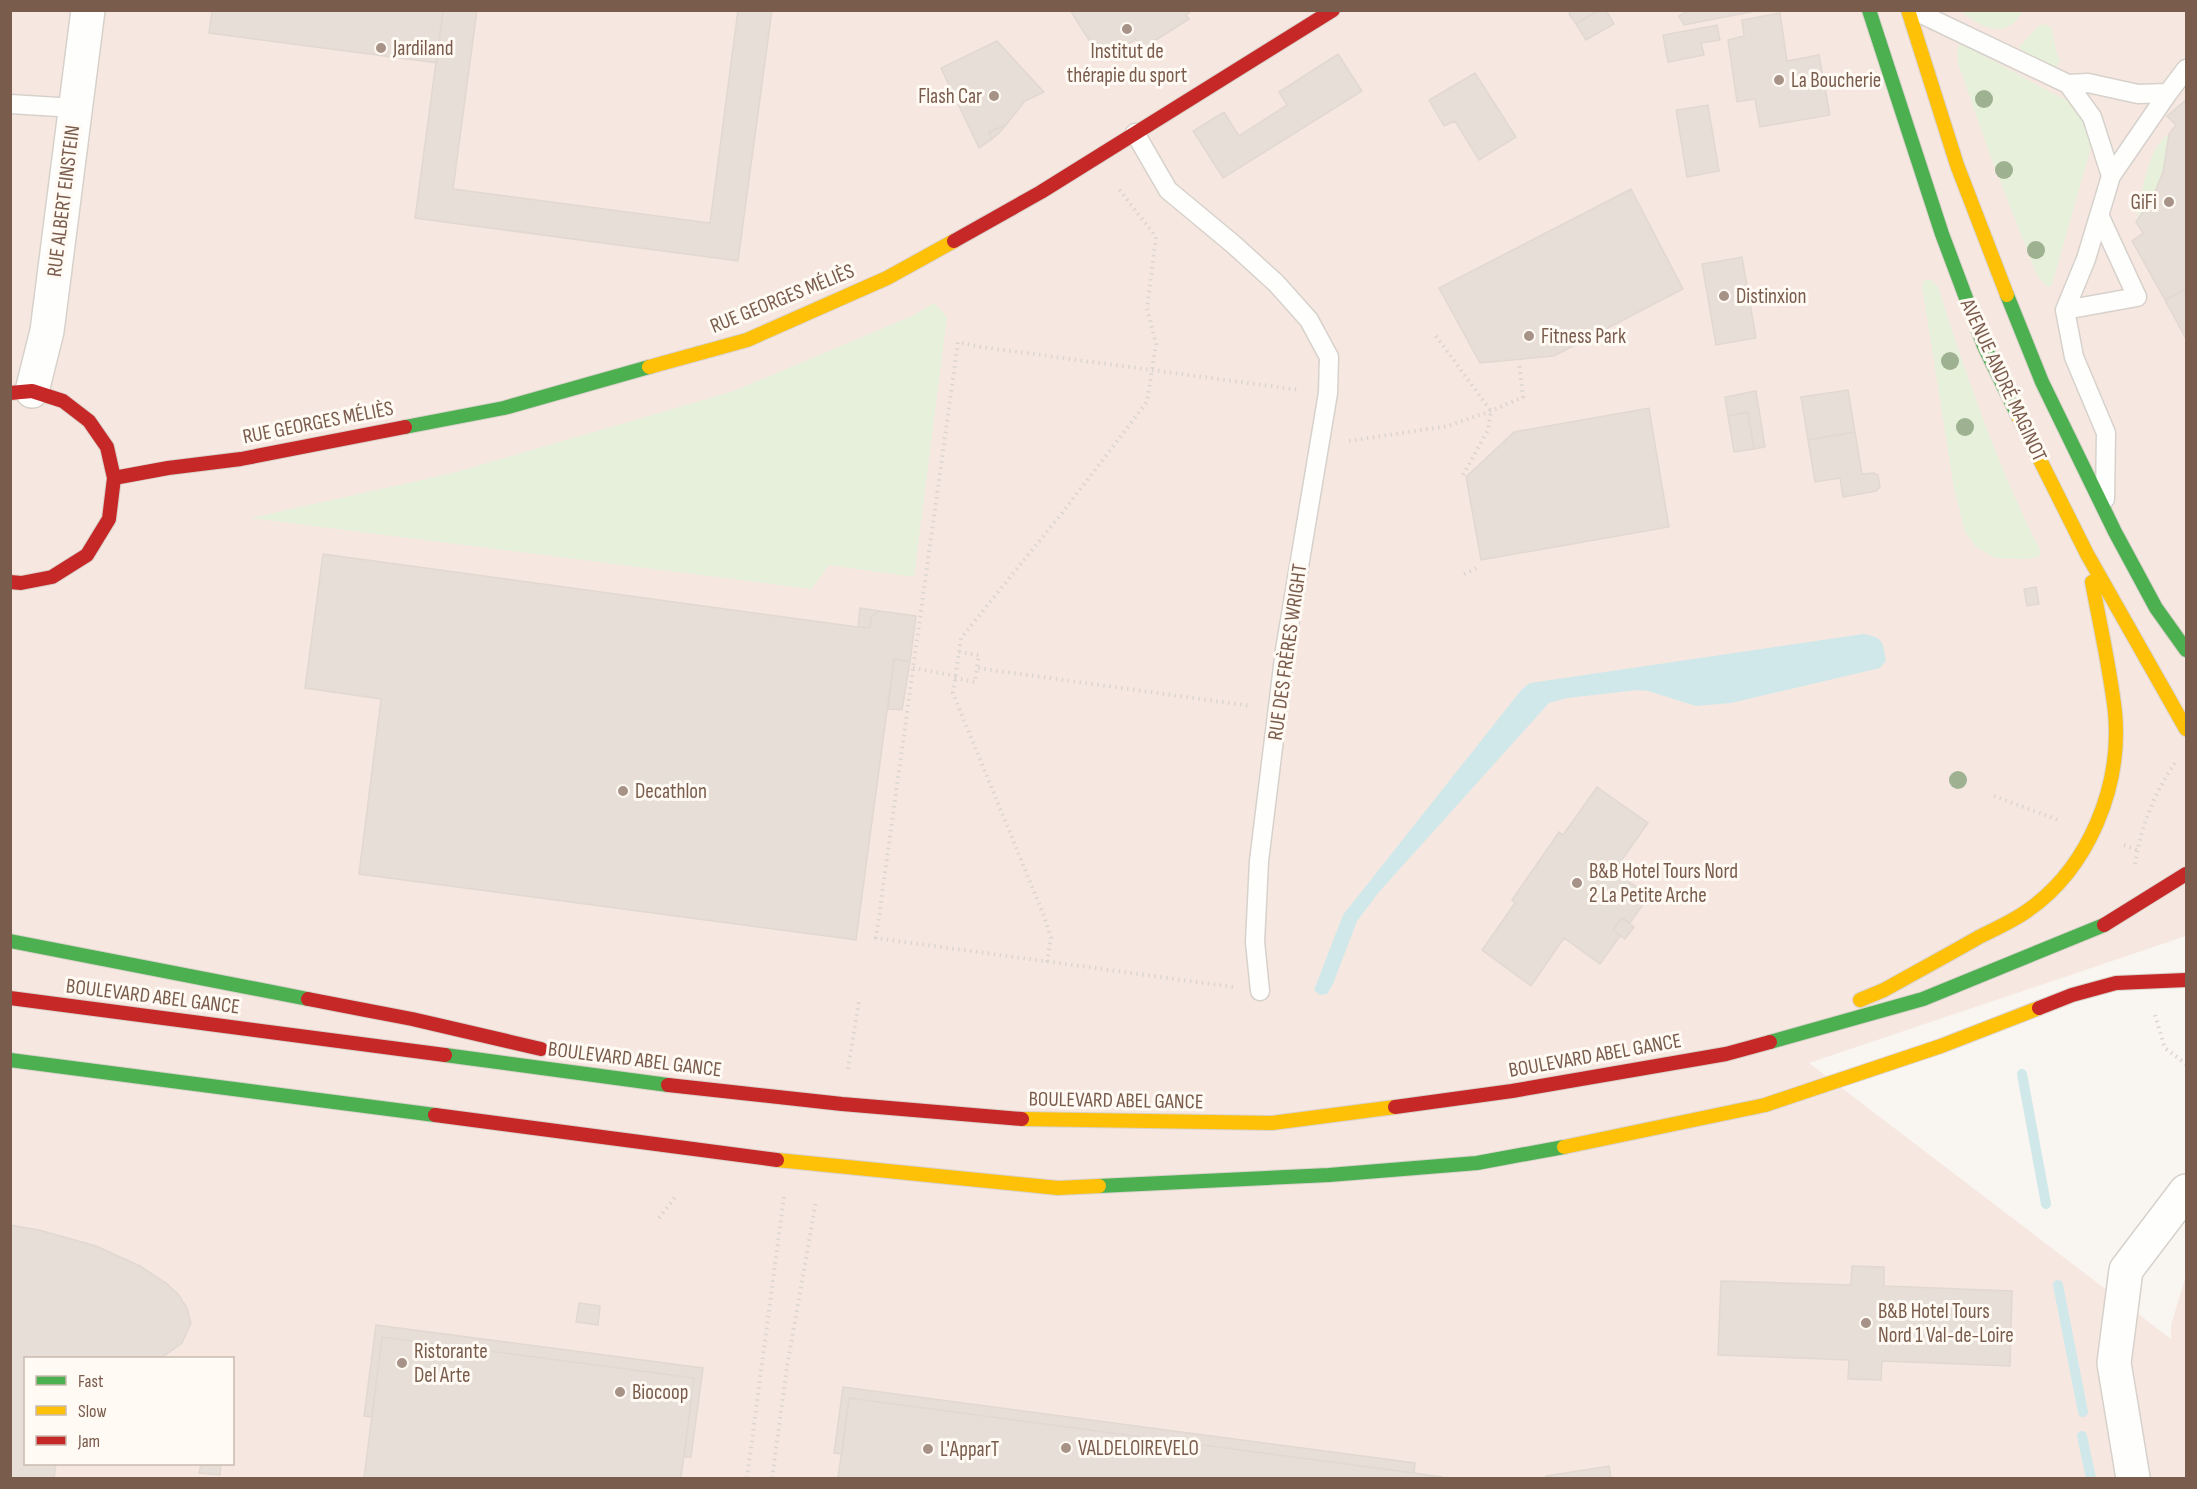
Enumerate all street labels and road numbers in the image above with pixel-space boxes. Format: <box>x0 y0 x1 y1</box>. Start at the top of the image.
street label: RUE ALBERT EINSTEIN <box>42 124 85 278</box>
street label: RUE GEORGES MÉLIÈS <box>707 258 858 339</box>
street label: AVENUE ANDRÉ MAGINOT <box>1954 294 2052 466</box>
street label: RUE GEORGES MÉLIÈS <box>241 396 396 449</box>
street label: RUE DES FRÈRES WRIGHT <box>1263 562 1312 742</box>
street label: BOULEVARD ABEL GANCE <box>65 973 241 1020</box>
street label: BOULEVARD ABEL GANCE <box>1507 1028 1683 1083</box>
street label: BOULEVARD ABEL GANCE <box>547 1036 723 1083</box>
street label: BOULEVARD ABEL GANCE <box>1028 1086 1204 1115</box>

